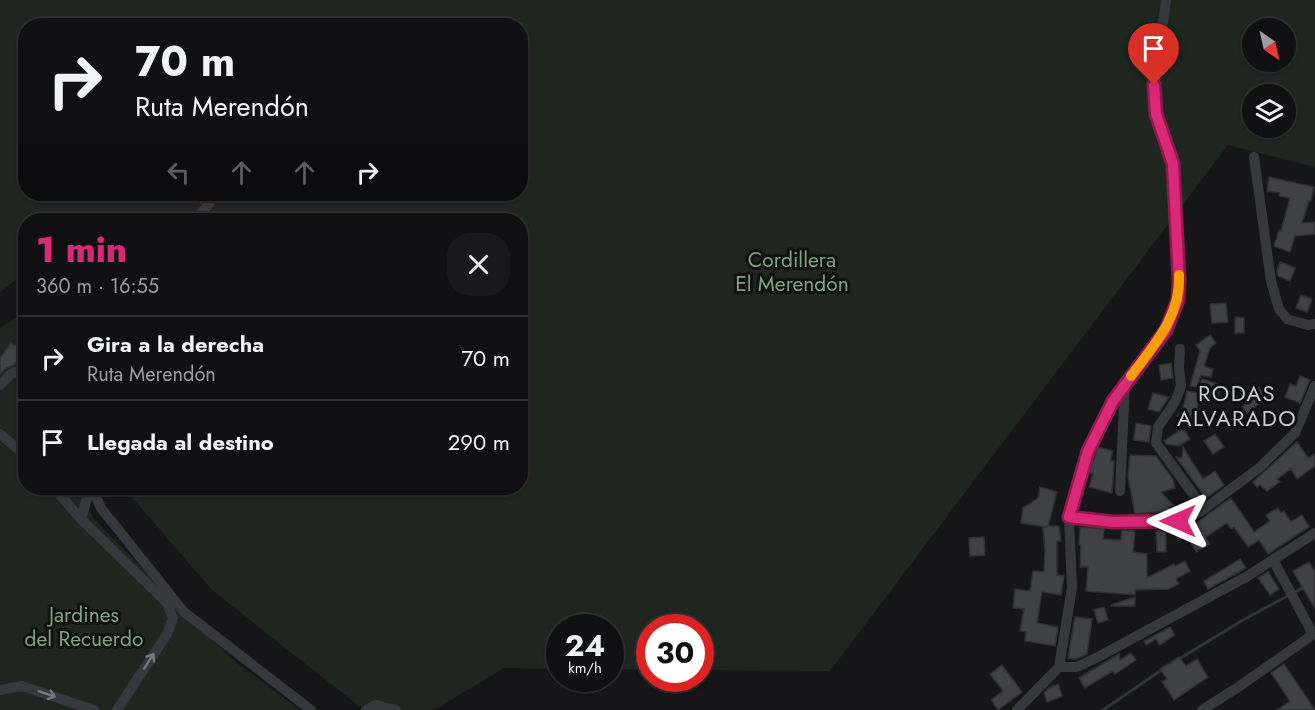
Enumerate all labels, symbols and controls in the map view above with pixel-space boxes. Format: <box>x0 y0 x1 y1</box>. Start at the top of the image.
north arrow <box>1242 18 1296 72</box>
map controls <box>1242 18 1296 138</box>
pin <box>1128 23 1179 85</box>
text: 70 m <box>135 31 235 92</box>
icon: arrive <box>1137 32 1170 65</box>
icon: right <box>36 42 114 120</box>
button: layers <box>1242 84 1296 138</box>
text: Ruta Merendón <box>135 87 309 126</box>
icon: left <box>162 156 195 189</box>
icon: ahead <box>225 156 258 189</box>
icon: ahead <box>288 156 321 189</box>
icon: right <box>351 156 384 189</box>
text: 1 min <box>36 223 127 275</box>
button: close <box>447 233 510 296</box>
park label: Cordillera El Merendón <box>735 245 849 299</box>
text: 360 m · 16:55 <box>36 272 159 301</box>
text: Gira a la derecha <box>87 328 264 360</box>
icon: right <box>36 342 69 375</box>
text: 70 m <box>461 342 510 374</box>
text: Ruta Merendón <box>87 360 216 389</box>
district label: RODAS ALVARADO <box>1177 377 1297 434</box>
icon: arrive <box>36 426 69 459</box>
text: Llegada al destino <box>87 426 274 458</box>
text: 290 m <box>448 426 510 458</box>
position arrow <box>1146 489 1210 553</box>
park label: Jardines del Recuerdo <box>24 600 144 654</box>
speed limit sign: 30 <box>636 614 714 692</box>
text: 24 <box>565 624 605 667</box>
one-way arrow <box>143 653 155 670</box>
text: km/h <box>568 657 602 679</box>
one-way arrow <box>37 690 56 701</box>

